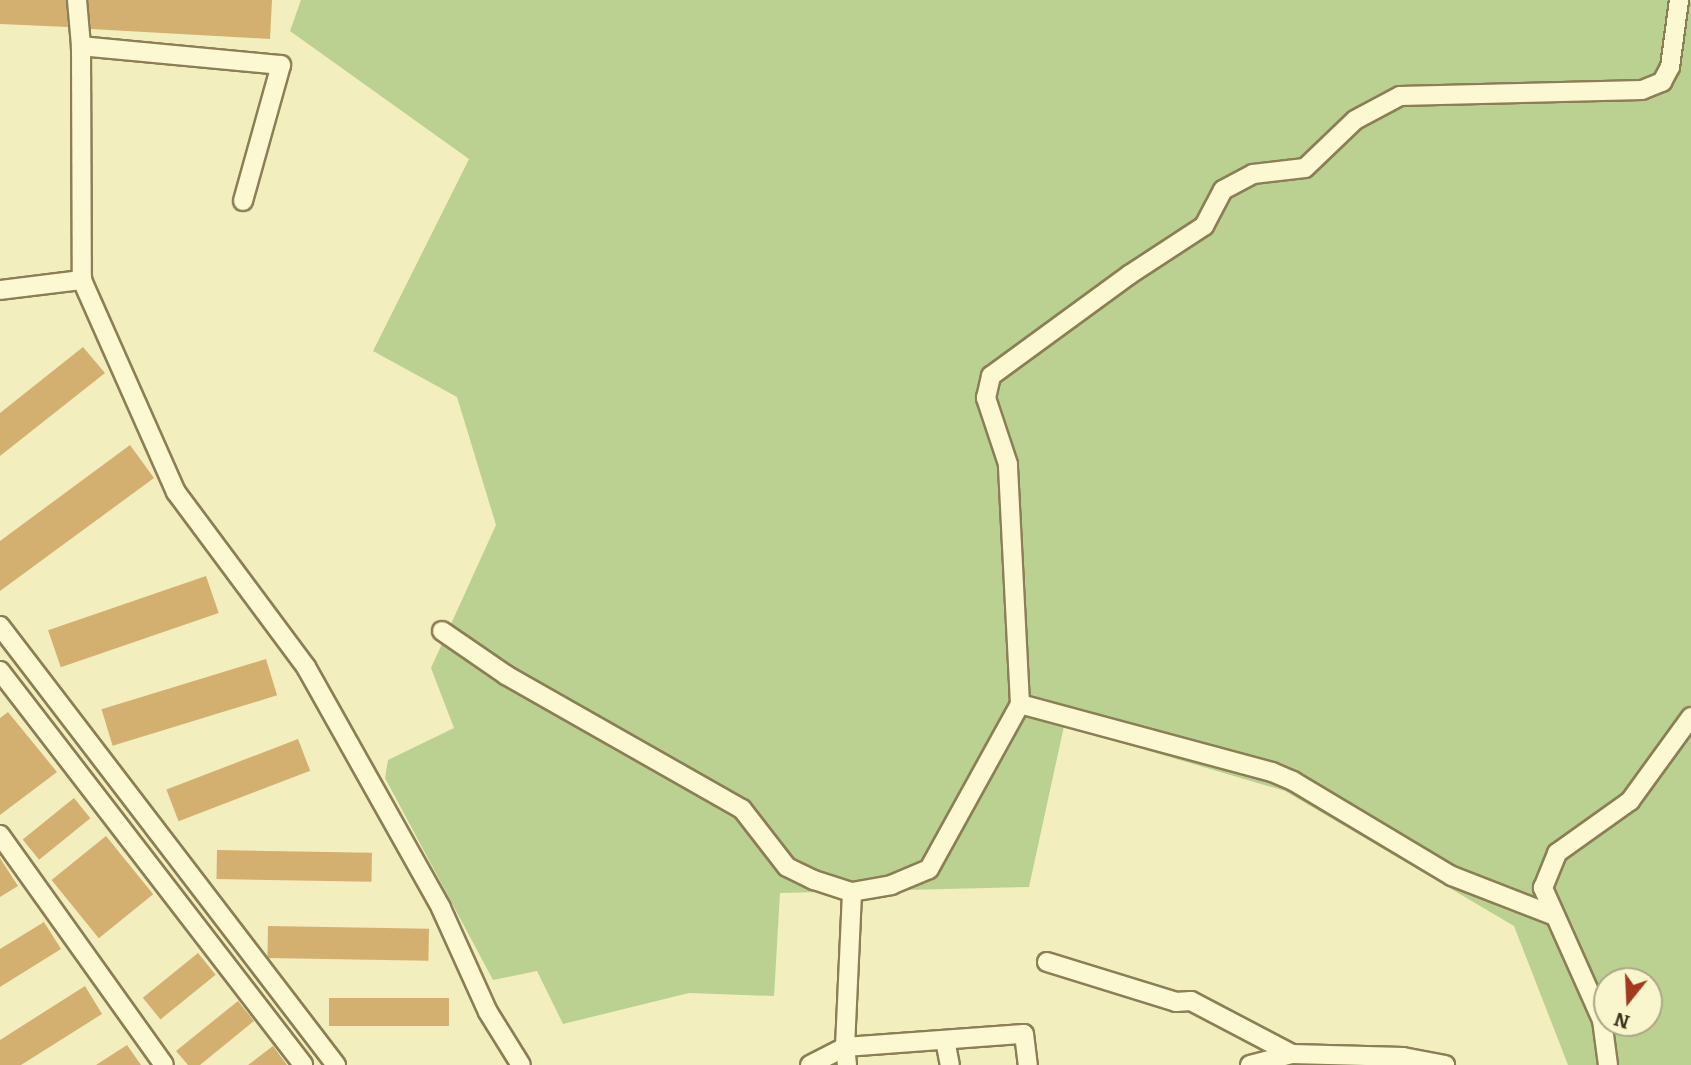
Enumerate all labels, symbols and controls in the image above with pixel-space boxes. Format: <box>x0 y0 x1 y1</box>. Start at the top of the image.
north arrow <box>1593 967 1663 1037</box>
text: N <box>1611 1007 1633 1034</box>

